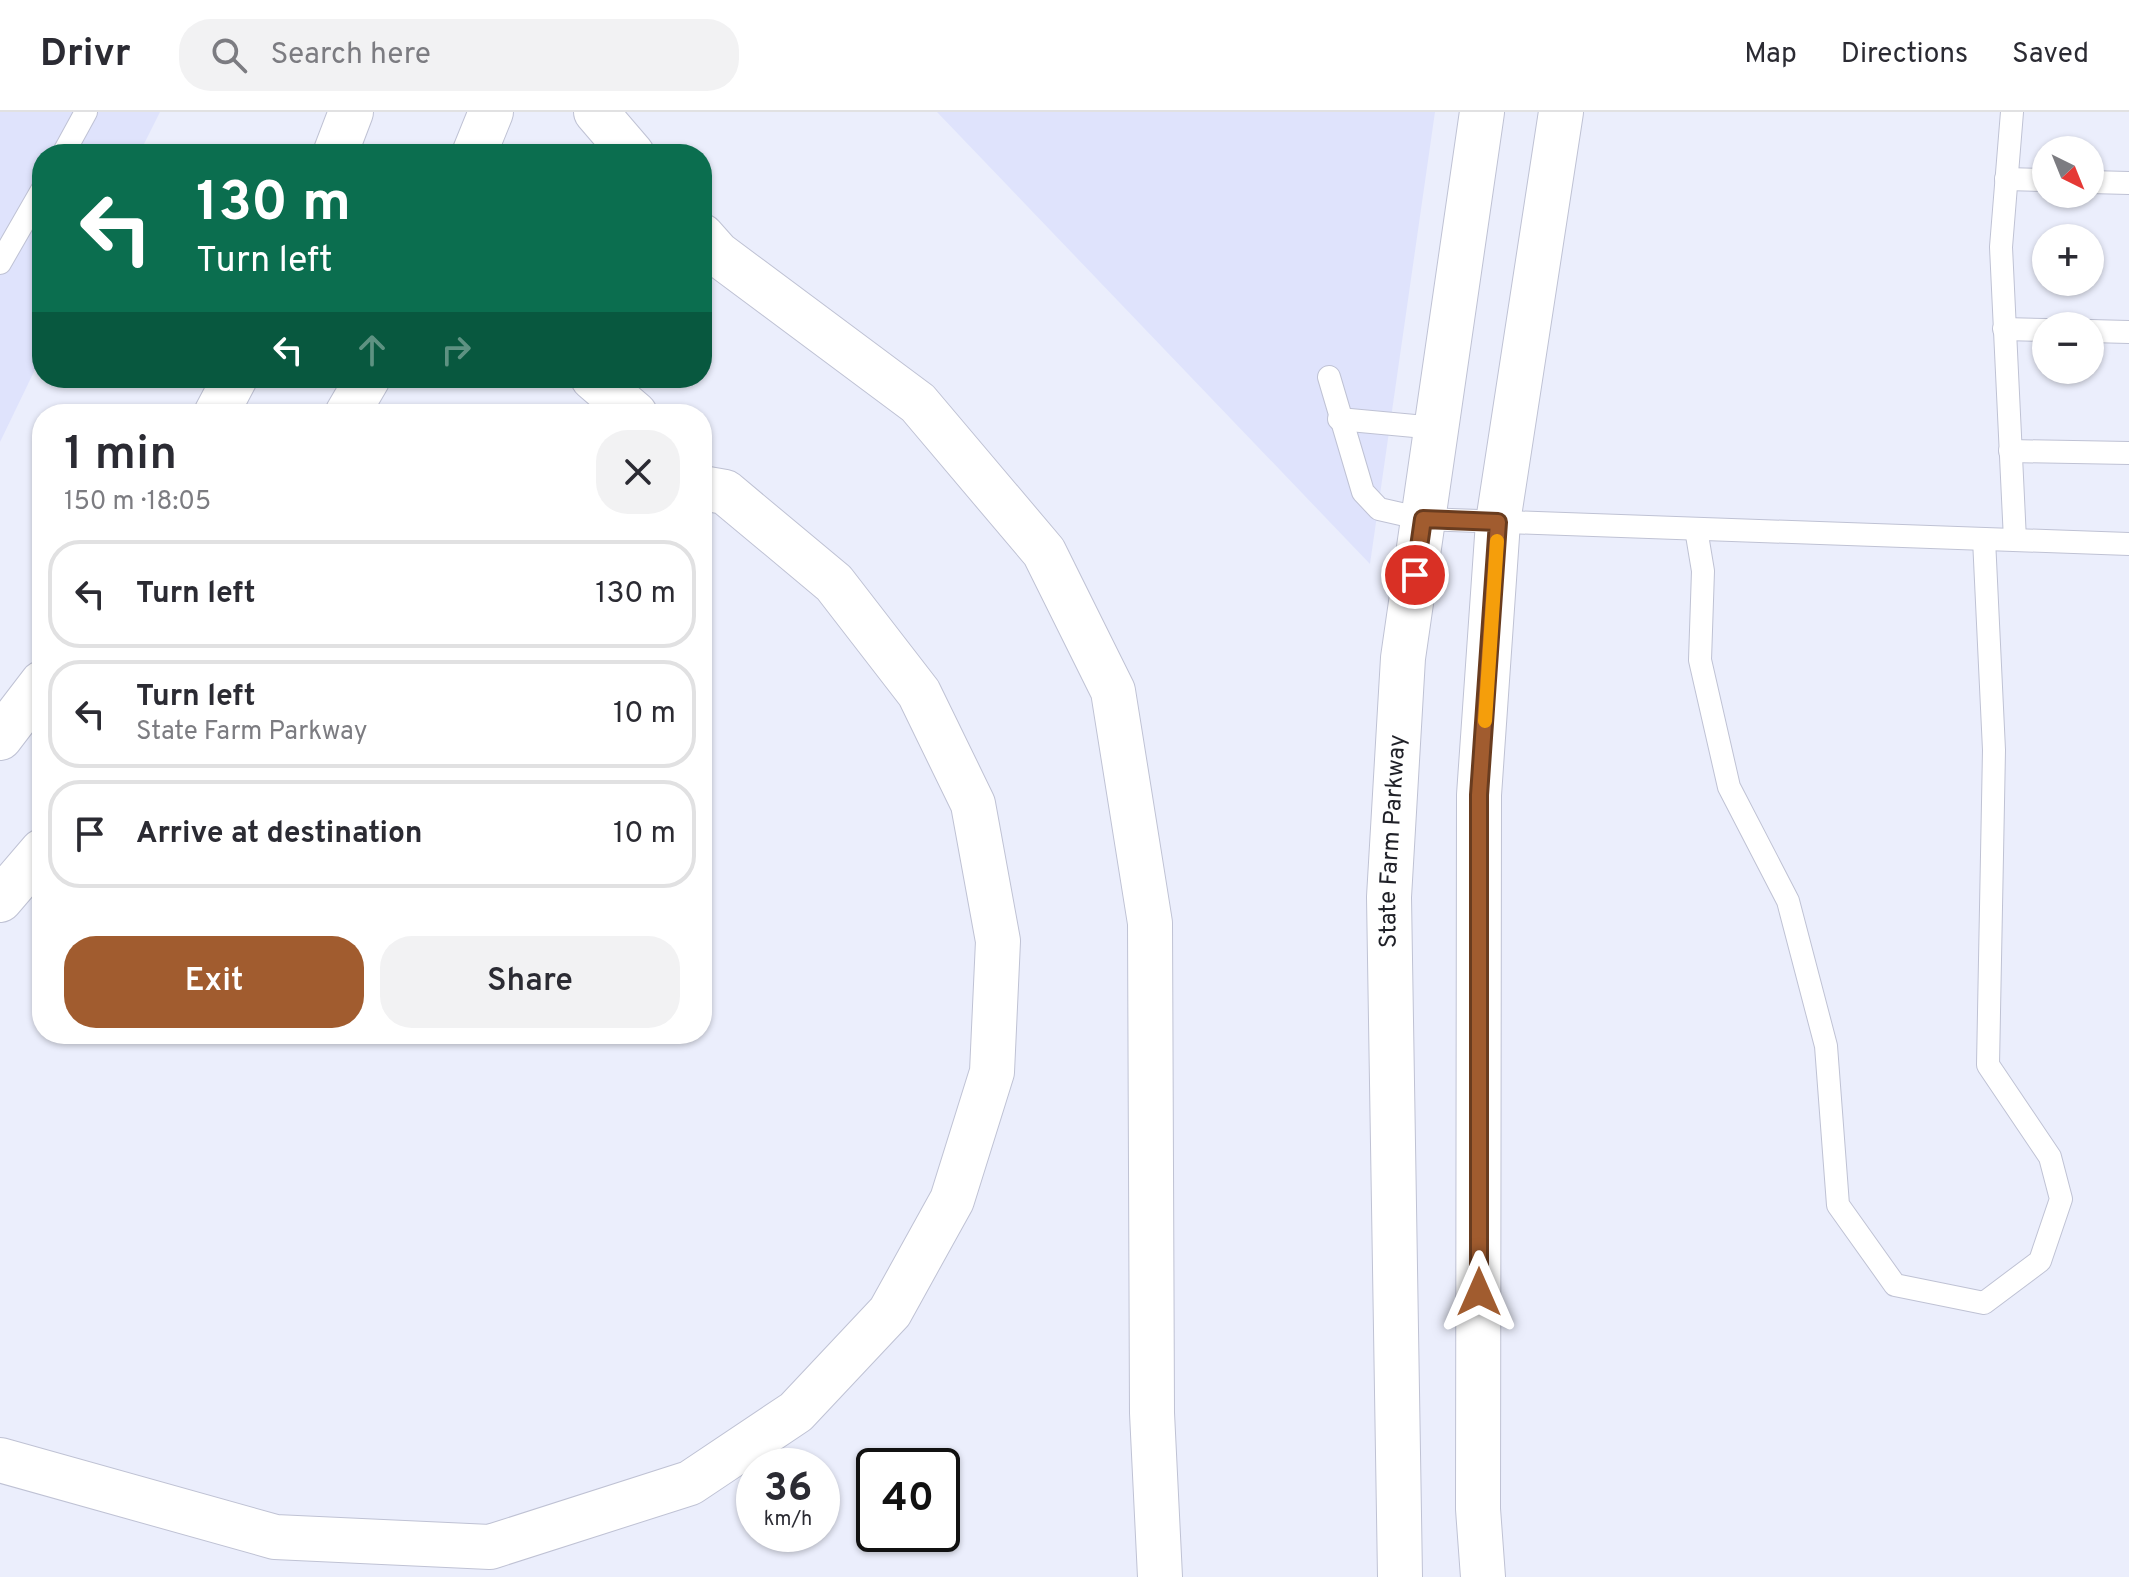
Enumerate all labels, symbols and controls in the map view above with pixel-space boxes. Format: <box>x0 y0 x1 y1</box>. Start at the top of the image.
search box <box>179 19 739 91</box>
text: Drivr <box>40 31 131 80</box>
icon: search <box>207 33 251 77</box>
text: Search here <box>271 37 431 74</box>
text: Map <box>1744 37 1797 73</box>
text: Directions <box>1841 37 1968 73</box>
text: Saved <box>2012 37 2089 73</box>
north arrow <box>2032 136 2104 208</box>
map controls <box>2032 136 2104 384</box>
text: 130 m <box>196 170 351 240</box>
icon: left <box>64 176 168 280</box>
button: + <box>2032 224 2104 296</box>
text: Turn left <box>196 239 333 285</box>
button: − <box>2032 312 2104 384</box>
icon: left <box>266 328 310 372</box>
icon: ahead <box>350 328 394 372</box>
icon: right <box>434 328 478 372</box>
text: 1 min <box>64 426 177 486</box>
button: close <box>596 430 680 514</box>
text: 150 m · 18:05 <box>64 486 211 519</box>
pin <box>1381 541 1449 609</box>
icon: arrive <box>1393 553 1437 597</box>
icon: left <box>68 572 112 616</box>
text: Turn left <box>136 576 256 613</box>
text: 130 m <box>595 576 676 613</box>
text: Turn left <box>136 679 256 716</box>
icon: left <box>68 692 112 736</box>
text: 10 m <box>613 696 676 733</box>
text: State Farm Parkway <box>136 716 367 749</box>
street label: State Farm Parkway <box>1374 734 1413 948</box>
icon: arrive <box>68 812 112 856</box>
text: Arrive at destination <box>136 816 422 853</box>
text: 10 m <box>613 816 676 853</box>
button: Exit <box>64 936 364 1028</box>
button: Share <box>380 936 680 1028</box>
position arrow <box>1437 1250 1521 1334</box>
speed limit sign: 40 <box>856 1448 960 1552</box>
text: 36 <box>764 1465 812 1515</box>
text: km/h <box>764 1507 812 1533</box>

